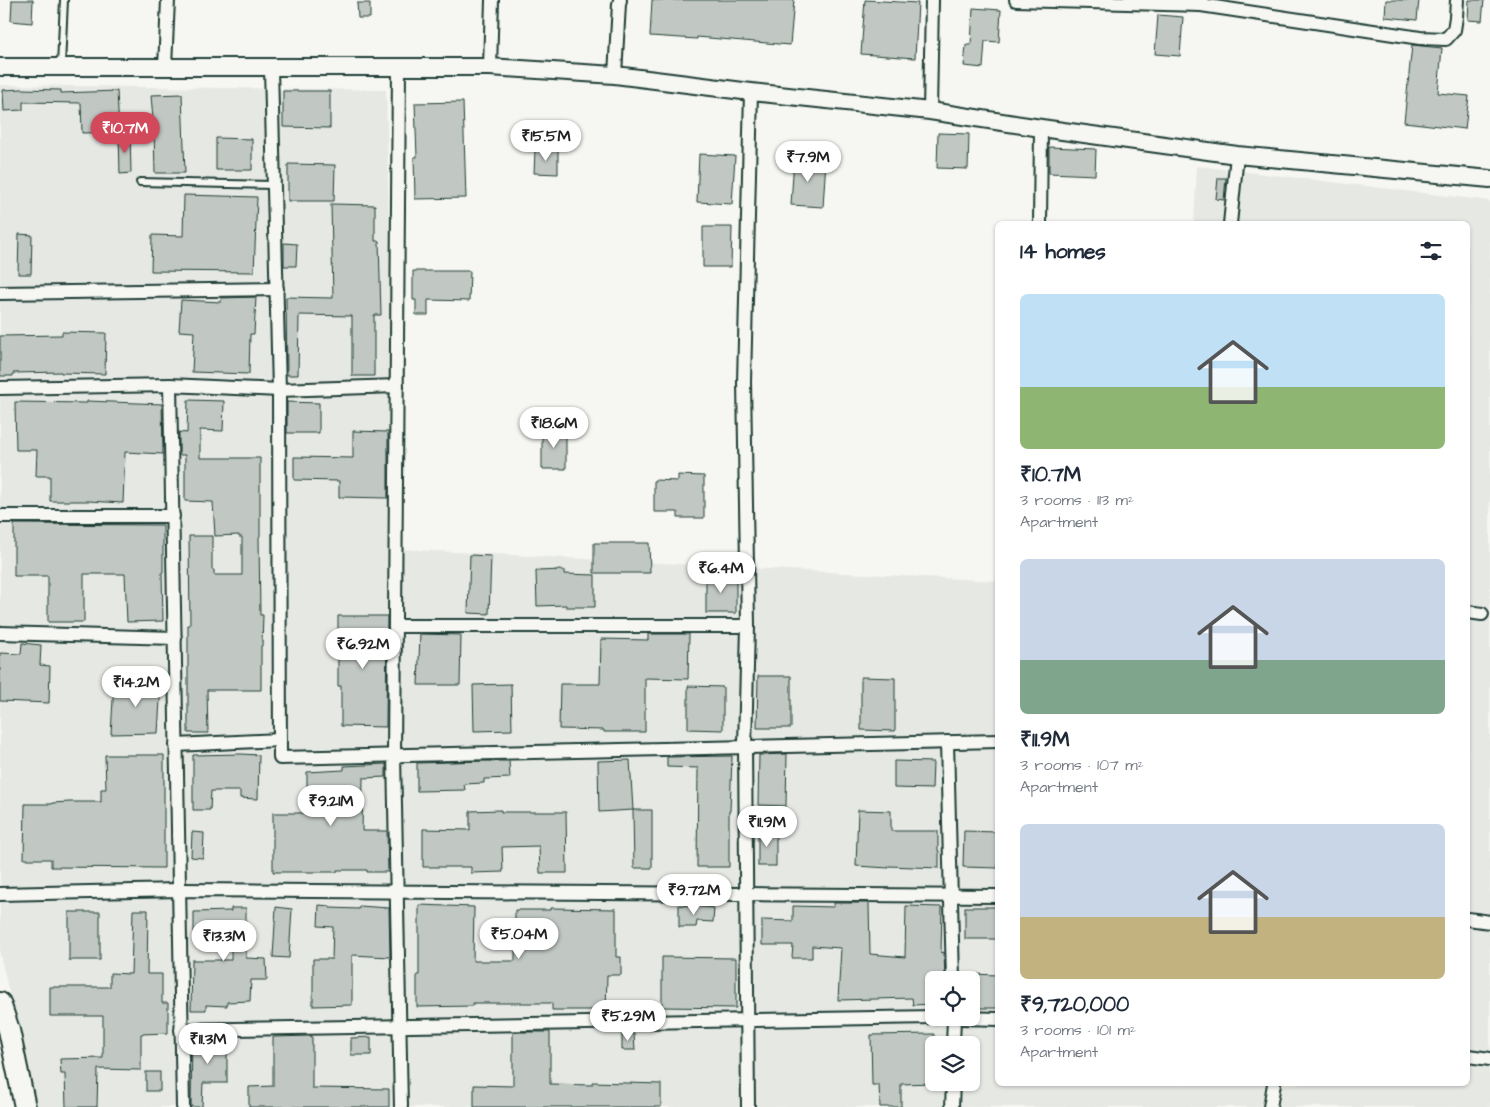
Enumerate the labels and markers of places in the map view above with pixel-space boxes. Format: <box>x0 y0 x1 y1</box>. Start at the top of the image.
pin: ₹10.7M <box>84 112 166 154</box>
pin: ₹15.5M <box>505 120 587 162</box>
pin: ₹7.9M <box>773 140 843 183</box>
pin: ₹18.6M <box>513 406 595 449</box>
pin: ₹6.4M <box>686 552 756 594</box>
pin: ₹6.92M <box>322 628 404 670</box>
pin: ₹14.2M <box>95 666 177 708</box>
pin: ₹9.21M <box>290 784 372 827</box>
pin: ₹11.9M <box>726 806 808 848</box>
pin: ₹9.72M <box>653 874 735 916</box>
pin: ₹5.04M <box>478 918 560 960</box>
pin: ₹13.3M <box>183 920 265 962</box>
pin: ₹5.29M <box>587 1000 669 1042</box>
pin: ₹11.3M <box>167 1022 249 1065</box>

